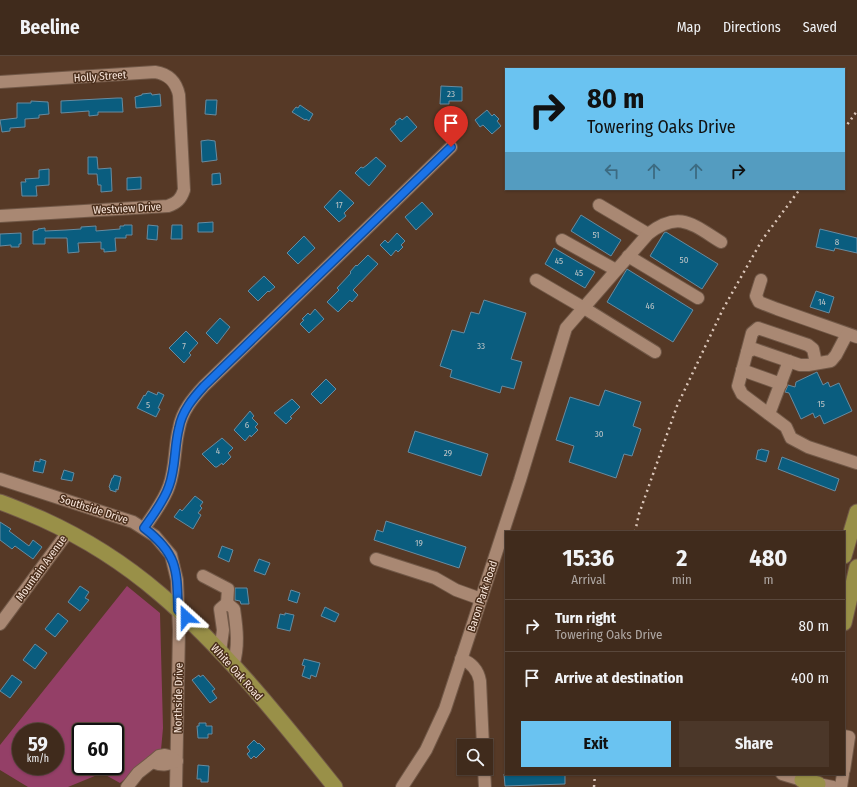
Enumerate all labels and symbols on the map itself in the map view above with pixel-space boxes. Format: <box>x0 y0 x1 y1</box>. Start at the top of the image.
street label: Holly Street <box>73 68 127 85</box>
house number: 23 <box>447 89 455 99</box>
pin <box>434 106 468 147</box>
street label: Westview Drive <box>93 200 161 217</box>
house number: 17 <box>335 200 343 210</box>
house number: 51 <box>592 230 600 240</box>
house number: 8 <box>835 237 840 247</box>
house number: 50 <box>680 255 689 265</box>
house number: 45 <box>555 256 563 266</box>
house number: 45 <box>575 268 583 278</box>
house number: 14 <box>818 297 827 307</box>
house number: 46 <box>646 301 655 311</box>
house number: 7 <box>182 341 186 351</box>
house number: 33 <box>477 341 485 351</box>
house number: 15 <box>817 399 825 409</box>
house number: 5 <box>146 400 150 410</box>
house number: 6 <box>245 420 250 430</box>
house number: 30 <box>595 429 604 439</box>
house number: 4 <box>216 446 221 456</box>
house number: 29 <box>444 448 452 458</box>
street label: Southside Drive <box>58 492 130 527</box>
street label: Mountain Avenue <box>13 533 70 604</box>
house number: 19 <box>415 538 423 548</box>
street label: Baron Park Road <box>465 559 500 633</box>
position arrow <box>165 596 207 638</box>
street label: White Oak Road <box>208 642 265 703</box>
street label: Northside Drive <box>171 663 186 733</box>
speed limit sign: 60 <box>72 723 124 775</box>

